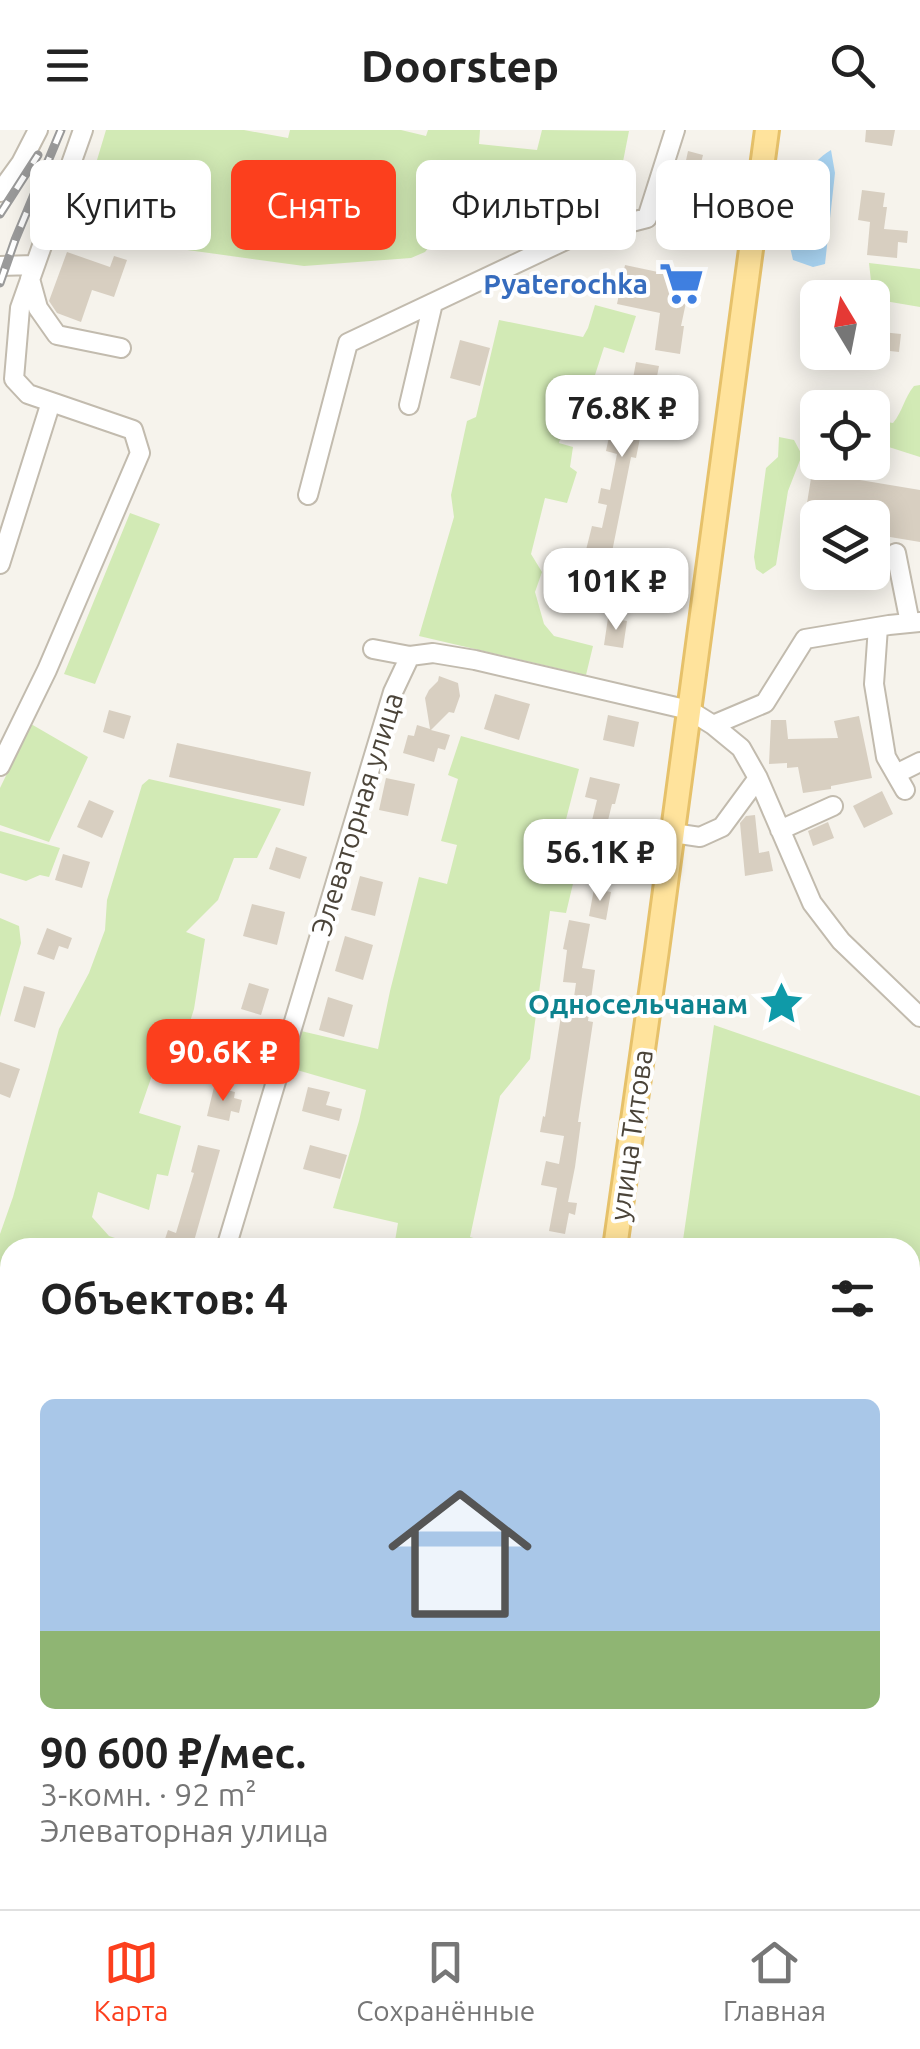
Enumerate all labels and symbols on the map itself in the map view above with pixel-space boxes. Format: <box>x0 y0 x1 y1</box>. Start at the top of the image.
supermarket icon: Pyaterochka <box>657 260 705 308</box>
place label: Pyaterochka <box>483 268 648 299</box>
north arrow <box>800 280 890 370</box>
pin: 76.8K ₽ <box>530 375 714 460</box>
pin: 101K ₽ <box>535 548 697 633</box>
street label: Элеваторная улица <box>305 689 408 939</box>
pin: 56.1K ₽ <box>508 819 692 904</box>
place icon: Односельчанам <box>757 980 805 1028</box>
place label: Односельчанам <box>528 988 748 1019</box>
pin: 90.6K ₽ <box>131 1019 315 1104</box>
street label: улица Титова <box>603 1047 658 1222</box>

